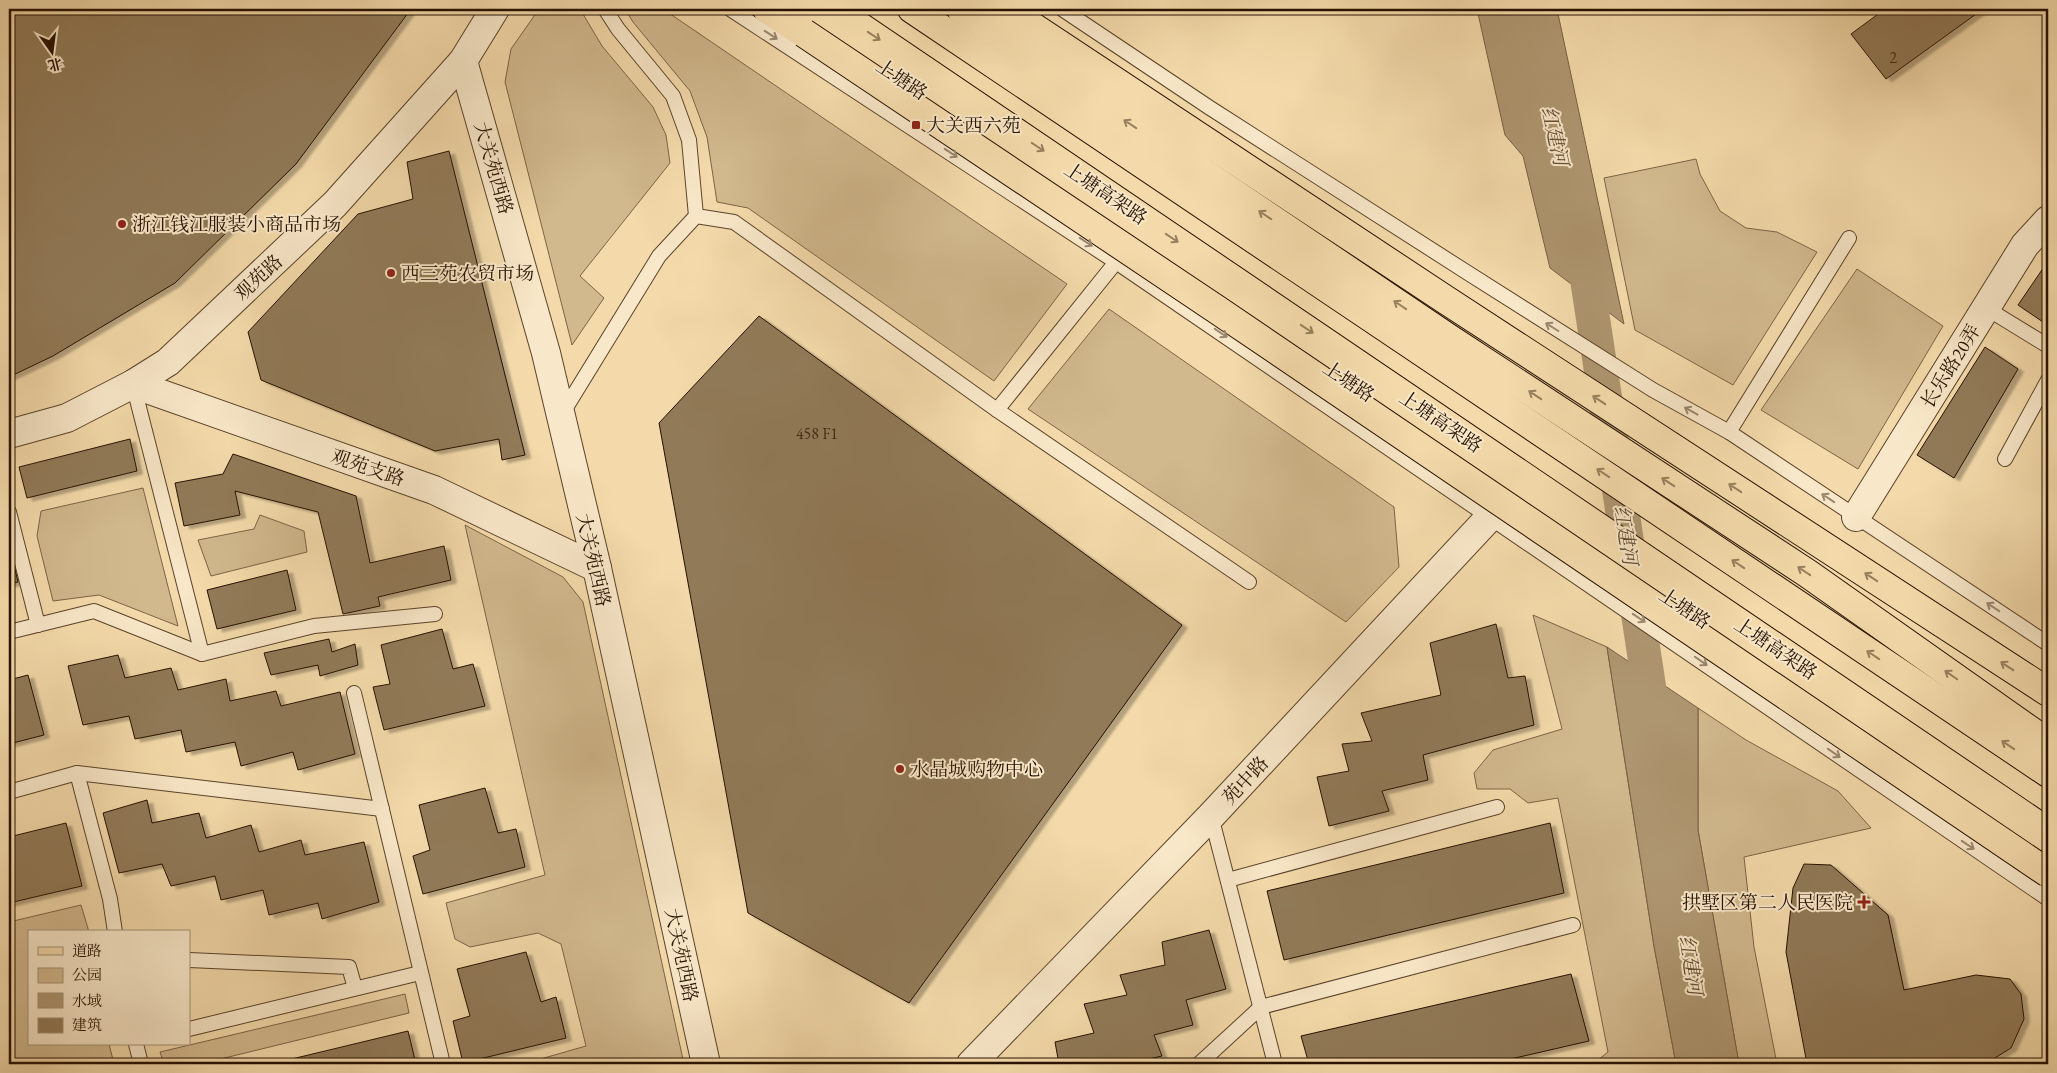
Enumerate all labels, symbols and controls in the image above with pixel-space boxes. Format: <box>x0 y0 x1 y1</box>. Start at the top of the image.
north arrow <box>28 28 78 78</box>
one-way arrow <box>763 31 777 41</box>
one-way arrow <box>867 31 881 41</box>
house number: 2 <box>1889 47 1897 68</box>
street label: 上塘路 <box>871 53 932 106</box>
text: 北 <box>46 54 64 75</box>
water label: 红建河 <box>1536 104 1575 171</box>
place label: 大关西六苑 <box>926 113 1021 138</box>
street label: 大关苑西路 <box>468 119 519 217</box>
marker: 大关西六苑 <box>910 119 922 131</box>
one-way arrow <box>1123 119 1137 129</box>
one-way arrow <box>1031 142 1045 152</box>
one-way arrow <box>943 148 957 158</box>
street label: 上塘高架路 <box>1059 156 1152 230</box>
one-way arrow <box>1258 210 1272 220</box>
place label: 浙江钱江服装小商品市场 <box>132 212 341 237</box>
marker: 浙江钱江服装小商品市场 <box>116 218 128 230</box>
one-way arrow <box>1165 233 1179 243</box>
one-way arrow <box>1079 237 1093 247</box>
street label: 观苑路 <box>229 249 288 306</box>
place label: 西三苑农贸市场 <box>401 261 534 286</box>
marker: 西三苑农贸市场 <box>385 267 397 279</box>
one-way arrow <box>1393 300 1407 310</box>
street label: 长乐路20弄 <box>1915 320 1986 413</box>
one-way arrow <box>1546 321 1560 331</box>
one-way arrow <box>1300 324 1314 335</box>
one-way arrow <box>1214 328 1228 338</box>
street label: 上塘路 <box>1318 355 1379 408</box>
street label: 上塘高架路 <box>1394 384 1487 458</box>
one-way arrow <box>1528 390 1542 400</box>
one-way arrow <box>1592 395 1606 405</box>
one-way arrow <box>1685 406 1699 416</box>
house number: 458 F1 <box>796 423 838 444</box>
street label: 观苑支路 <box>328 443 408 492</box>
one-way arrow <box>1596 468 1610 479</box>
one-way arrow <box>1661 477 1675 487</box>
one-way arrow <box>1728 483 1742 494</box>
one-way arrow <box>1822 493 1836 503</box>
water label: 红建河 <box>1608 503 1644 570</box>
street label: 大关苑西路 <box>571 511 616 609</box>
one-way arrow <box>1731 559 1745 569</box>
one-way arrow <box>1797 566 1811 576</box>
one-way arrow <box>1864 572 1878 582</box>
street label: 上塘路 <box>1654 582 1715 635</box>
one-way arrow <box>1986 602 2000 612</box>
street label: 上塘高架路 <box>1729 611 1822 685</box>
one-way arrow <box>1632 613 1646 623</box>
one-way arrow <box>1866 650 1880 660</box>
one-way arrow <box>1693 656 1707 666</box>
one-way arrow <box>2001 660 2015 670</box>
one-way arrow <box>1945 669 1958 680</box>
one-way arrow <box>2001 740 2015 750</box>
one-way arrow <box>1827 748 1841 758</box>
street label: 苑中路 <box>1217 751 1274 810</box>
place label: 水晶城购物中心 <box>910 757 1043 782</box>
marker: 水晶城购物中心 <box>894 763 906 775</box>
one-way arrow <box>1961 840 1975 850</box>
place label: 拱墅区第二人民医院 <box>1682 890 1853 915</box>
marker: 拱墅区第二人民医院 <box>1857 895 1871 909</box>
street label: 大关苑西路 <box>659 906 704 1004</box>
legend <box>28 930 190 1046</box>
water label: 红建河 <box>1673 933 1709 1000</box>
text: 道路 <box>72 941 102 960</box>
text: 公园 <box>72 965 102 984</box>
text: 水域 <box>72 991 102 1010</box>
text: 建筑 <box>72 1015 102 1034</box>

